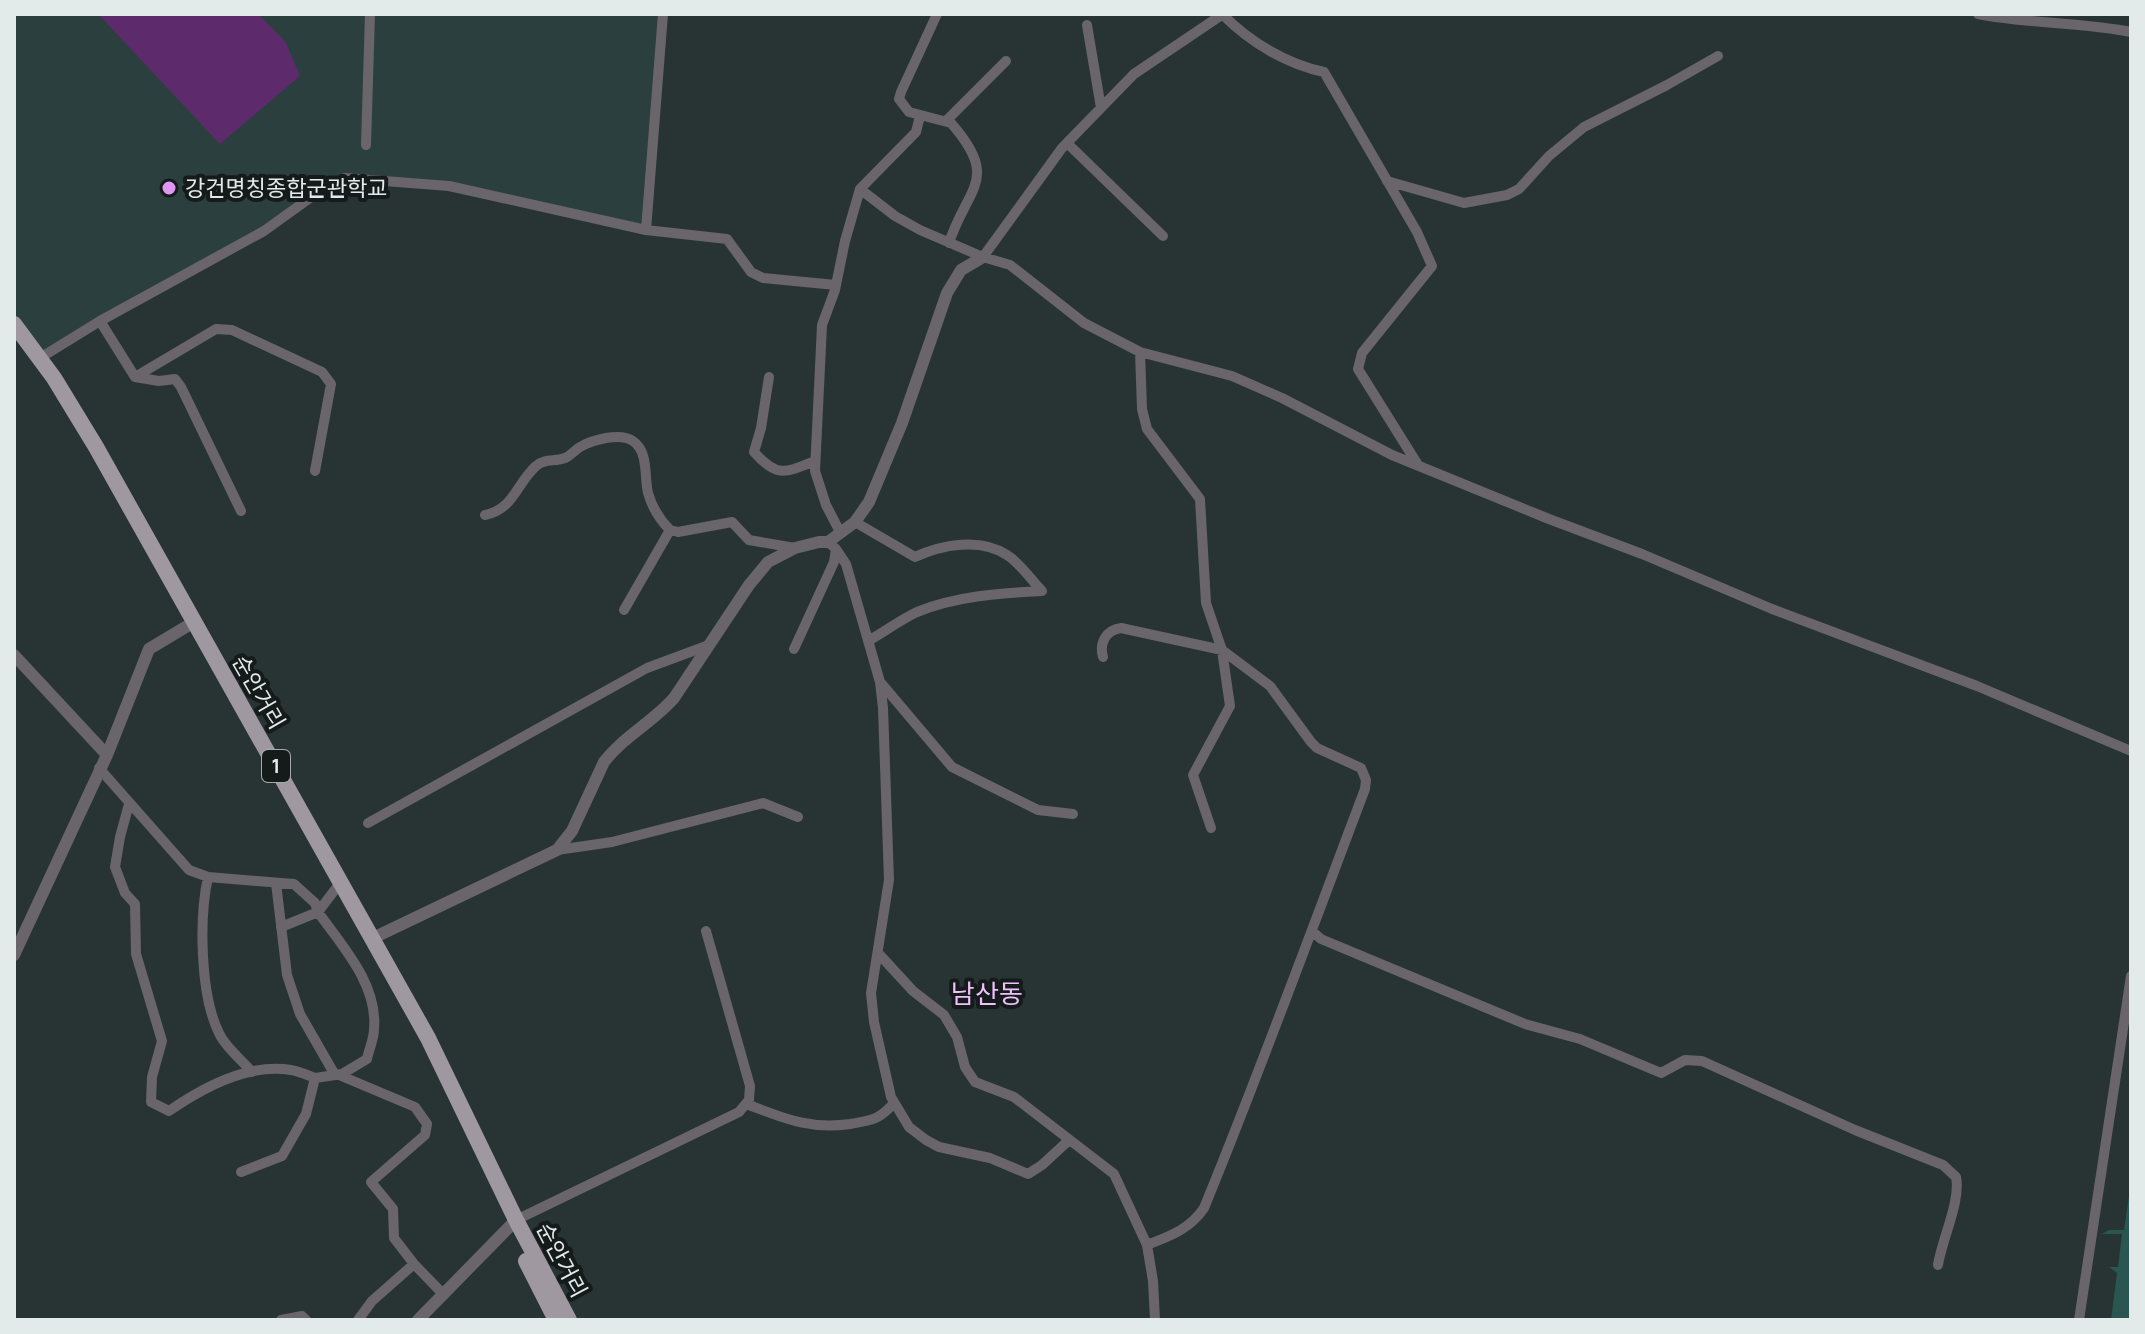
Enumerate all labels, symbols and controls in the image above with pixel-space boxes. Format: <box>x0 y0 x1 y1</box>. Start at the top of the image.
place label: 강건명칭종합군관학교 <box>185 173 387 203</box>
marker: 강건명칭종합군관학교 <box>160 179 178 197</box>
street label: 순안거리 <box>226 649 292 735</box>
road number: 1 <box>262 750 290 782</box>
district label: 남산동 <box>951 975 1023 1011</box>
street label: 순안거리 <box>530 1217 594 1303</box>

